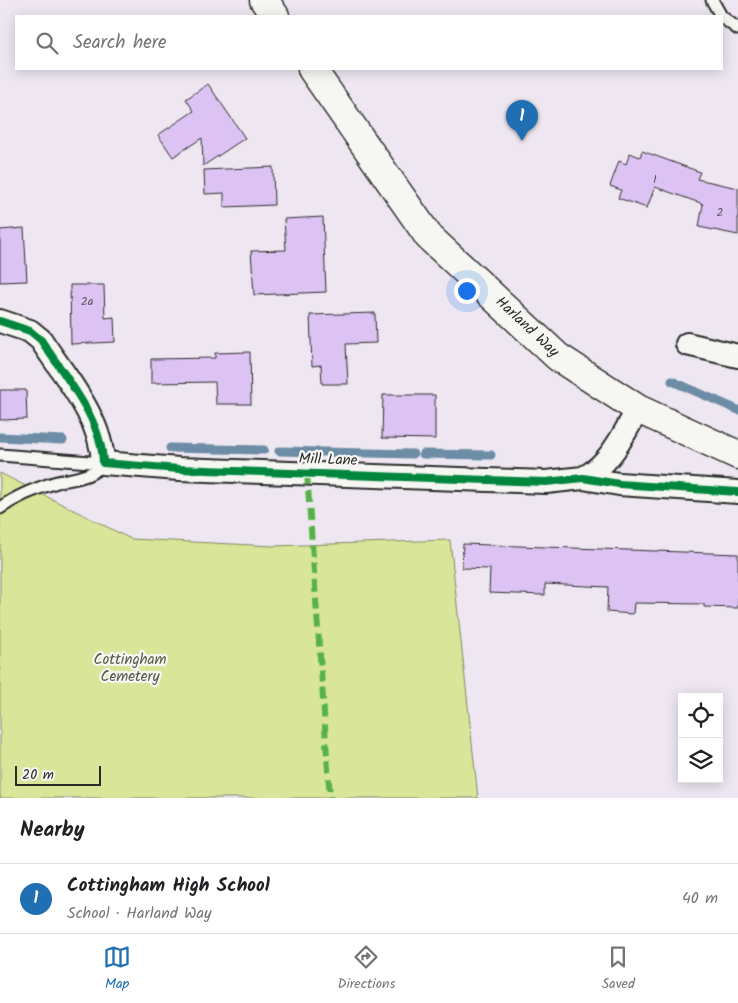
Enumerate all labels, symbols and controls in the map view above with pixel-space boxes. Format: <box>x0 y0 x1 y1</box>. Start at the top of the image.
search box <box>15 15 723 70</box>
text: Search here <box>73 28 167 58</box>
icon: search <box>33 29 61 57</box>
pin: 1 <box>506 100 538 141</box>
house number: 1 <box>653 170 657 189</box>
house number: 2 <box>717 203 724 222</box>
your location <box>454 278 480 304</box>
street label: Harland Way <box>490 291 565 364</box>
house number: 2a <box>81 292 94 311</box>
street label: Mill Lane <box>298 447 358 473</box>
park label: Cottingham Cemetery <box>93 648 167 689</box>
map controls <box>678 693 723 783</box>
button: locate <box>678 693 723 738</box>
button: layers <box>678 738 723 783</box>
scale bar <box>15 763 101 786</box>
text: 20 m <box>22 764 54 786</box>
text: Nearby <box>20 814 85 847</box>
text: Cottingham High School <box>67 871 270 901</box>
text: 1 <box>34 886 38 911</box>
text: 40 m <box>682 886 718 911</box>
text: School · Harland Way <box>67 901 212 926</box>
tab: Map <box>103 943 131 995</box>
tab: Directions <box>337 943 395 995</box>
tab: Saved <box>602 943 635 995</box>

